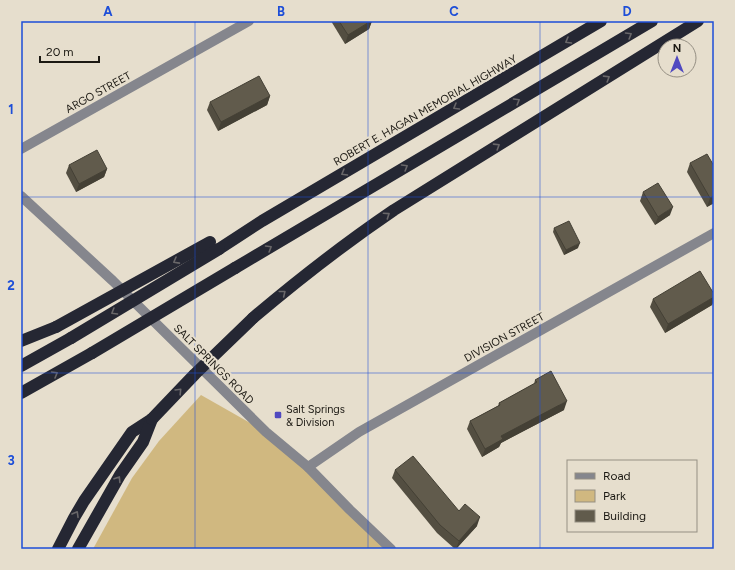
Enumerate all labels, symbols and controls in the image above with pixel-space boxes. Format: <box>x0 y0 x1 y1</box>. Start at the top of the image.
text: A <box>103 4 113 19</box>
text: B <box>277 4 285 19</box>
text: C <box>449 4 459 19</box>
text: D <box>622 4 632 19</box>
one-way arrow <box>625 32 632 40</box>
one-way arrow <box>565 36 572 43</box>
scale bar <box>40 38 99 64</box>
north arrow <box>657 38 697 78</box>
text: N <box>673 42 681 55</box>
text: 20 m <box>46 45 74 59</box>
street label: ROBERT E. HAGAN MEMORIAL HIGHWAY <box>331 52 520 168</box>
street label: ARGO STREET <box>63 69 133 116</box>
one-way arrow <box>603 75 610 82</box>
one-way arrow <box>513 99 520 106</box>
text: 1 <box>8 102 14 117</box>
one-way arrow <box>453 102 460 109</box>
one-way arrow <box>493 144 500 151</box>
one-way arrow <box>401 165 408 172</box>
one-way arrow <box>341 168 348 175</box>
one-way arrow <box>383 213 390 220</box>
one-way arrow <box>265 245 272 252</box>
one-way arrow <box>173 257 180 264</box>
text: 2 <box>7 278 15 293</box>
one-way arrow <box>278 291 285 298</box>
one-way arrow <box>111 307 118 314</box>
street label: DIVISION STREET <box>462 310 547 365</box>
street label: SALT SPRINGS ROAD <box>171 322 257 407</box>
one-way arrow <box>51 371 58 378</box>
one-way arrow <box>174 388 181 395</box>
place label: Salt Springs & Division <box>286 403 345 429</box>
marker: Salt Springs & Division <box>273 410 283 420</box>
text: 3 <box>7 453 15 468</box>
legend <box>567 460 697 532</box>
text: Road <box>603 469 631 483</box>
one-way arrow <box>113 476 120 483</box>
text: Park <box>603 489 626 503</box>
text: Building <box>603 509 646 523</box>
one-way arrow <box>71 511 78 518</box>

